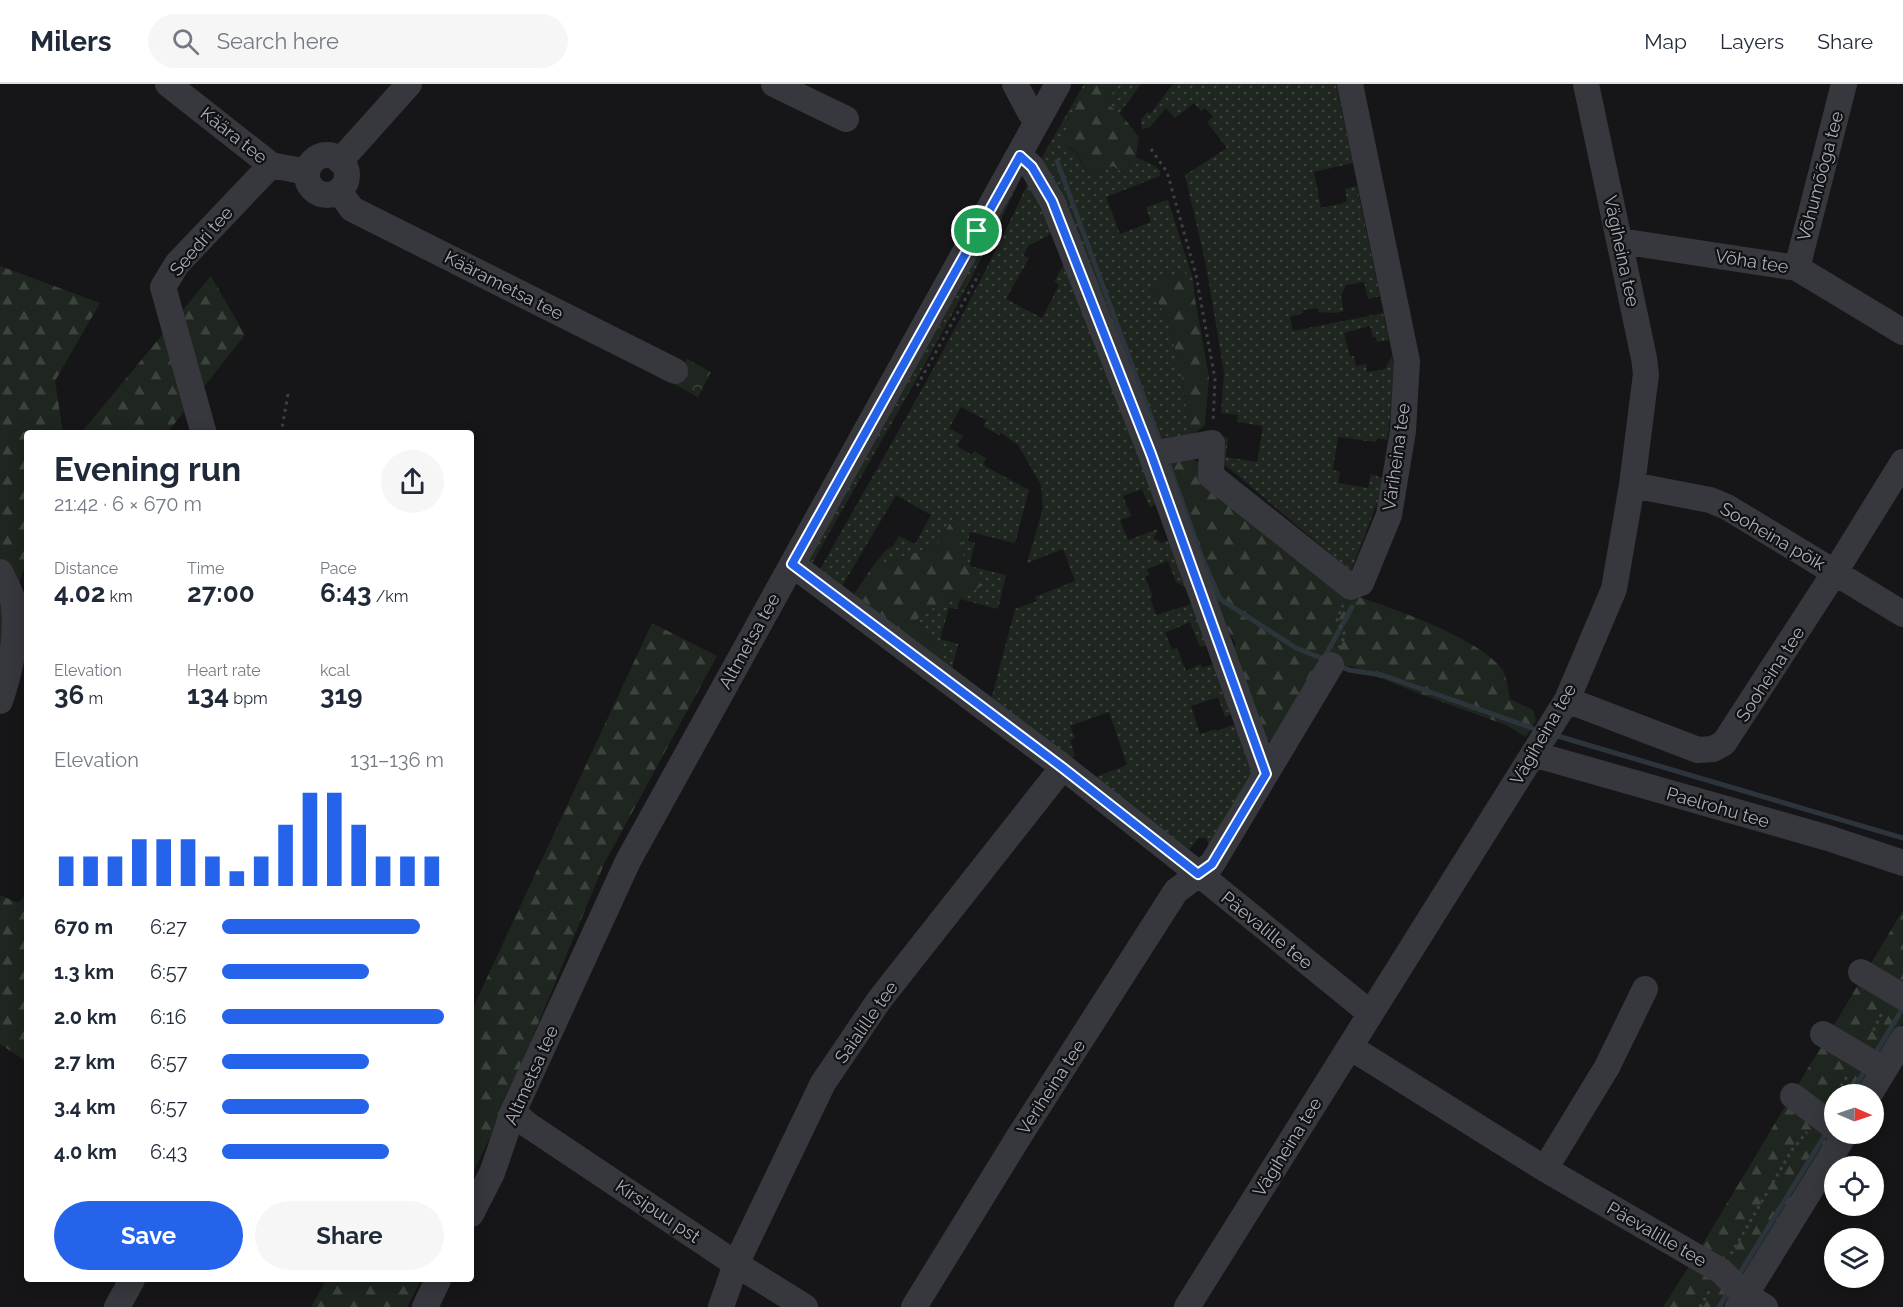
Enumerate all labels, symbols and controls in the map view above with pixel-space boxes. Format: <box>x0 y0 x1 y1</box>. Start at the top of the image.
search box <box>148 14 568 68</box>
text: Milers <box>30 25 112 58</box>
icon: search <box>169 25 202 58</box>
text: Search here <box>217 28 339 54</box>
text: Map <box>1644 29 1687 54</box>
text: Layers <box>1720 29 1784 54</box>
text: Share <box>1817 29 1873 54</box>
street label: Käära tee <box>196 102 272 168</box>
street label: Võhumõõga tee <box>1793 108 1848 243</box>
street label: Vägiheina tee <box>1600 194 1644 309</box>
street label: Seedri tee <box>165 202 237 280</box>
pin <box>951 205 1002 256</box>
icon: arrive <box>960 214 993 247</box>
street label: Võha tee <box>1714 245 1790 277</box>
street label: Käärametsa tee <box>441 246 567 324</box>
street label: Väriheina tee <box>1378 402 1414 512</box>
text: Evening run <box>54 450 241 489</box>
button: share <box>381 450 444 513</box>
text: 21:42 · 6 × 670 m <box>54 492 202 516</box>
street label: Sooheina põik <box>1717 498 1830 575</box>
text: Distance <box>54 559 118 578</box>
text: Time <box>187 559 224 578</box>
text: Pace <box>320 559 357 578</box>
text: 4.02 <box>54 578 105 608</box>
text: 27:00 <box>187 578 255 608</box>
text: 6:43 <box>320 578 372 608</box>
text: km <box>105 587 133 606</box>
text: /km <box>372 587 409 606</box>
street label: Altmetsa tee <box>714 589 784 693</box>
street label: Sooheina tee <box>1731 622 1809 726</box>
text: Elevation <box>54 661 122 680</box>
text: Heart rate <box>187 661 261 680</box>
text: kcal <box>320 661 350 680</box>
street label: Vägiheina tee <box>1506 679 1581 788</box>
text: 36 <box>54 680 84 710</box>
text: 134 <box>187 680 229 710</box>
text: 319 <box>320 680 363 710</box>
text: m <box>84 689 103 708</box>
text: bpm <box>229 689 268 708</box>
text: Elevation <box>54 748 139 772</box>
text: 131–136 m <box>350 748 444 772</box>
street label: Paelrohu tee <box>1664 782 1772 832</box>
street label: Päevalille tee <box>1217 887 1317 973</box>
text: 670 m <box>54 915 113 939</box>
text: 6:27 <box>150 915 187 939</box>
text: 1.3 km <box>54 960 114 984</box>
text: 6:57 <box>150 960 187 984</box>
street label: Saialille tee <box>830 977 902 1067</box>
text: 2.0 km <box>54 1005 117 1029</box>
text: 6:16 <box>150 1005 186 1029</box>
street label: Altmetsa tee <box>500 1022 562 1128</box>
street label: Veriheina tee <box>1013 1035 1090 1138</box>
text: 2.7 km <box>54 1050 115 1074</box>
text: 6:57 <box>150 1050 187 1074</box>
north arrow <box>1824 1084 1884 1144</box>
map controls <box>1824 1084 1884 1288</box>
street label: Vägiheina tee <box>1248 1093 1326 1200</box>
text: 3.4 km <box>54 1095 116 1119</box>
text: 6:57 <box>150 1095 187 1119</box>
text: 4.0 km <box>54 1140 117 1164</box>
text: 6:43 <box>150 1140 187 1164</box>
button: locate <box>1824 1156 1884 1216</box>
street label: Kirsipuu pst <box>612 1175 704 1247</box>
street label: Päevalille tee <box>1604 1197 1711 1271</box>
button: Save <box>54 1201 243 1270</box>
button: Share <box>255 1201 444 1270</box>
button: layers <box>1824 1228 1884 1288</box>

